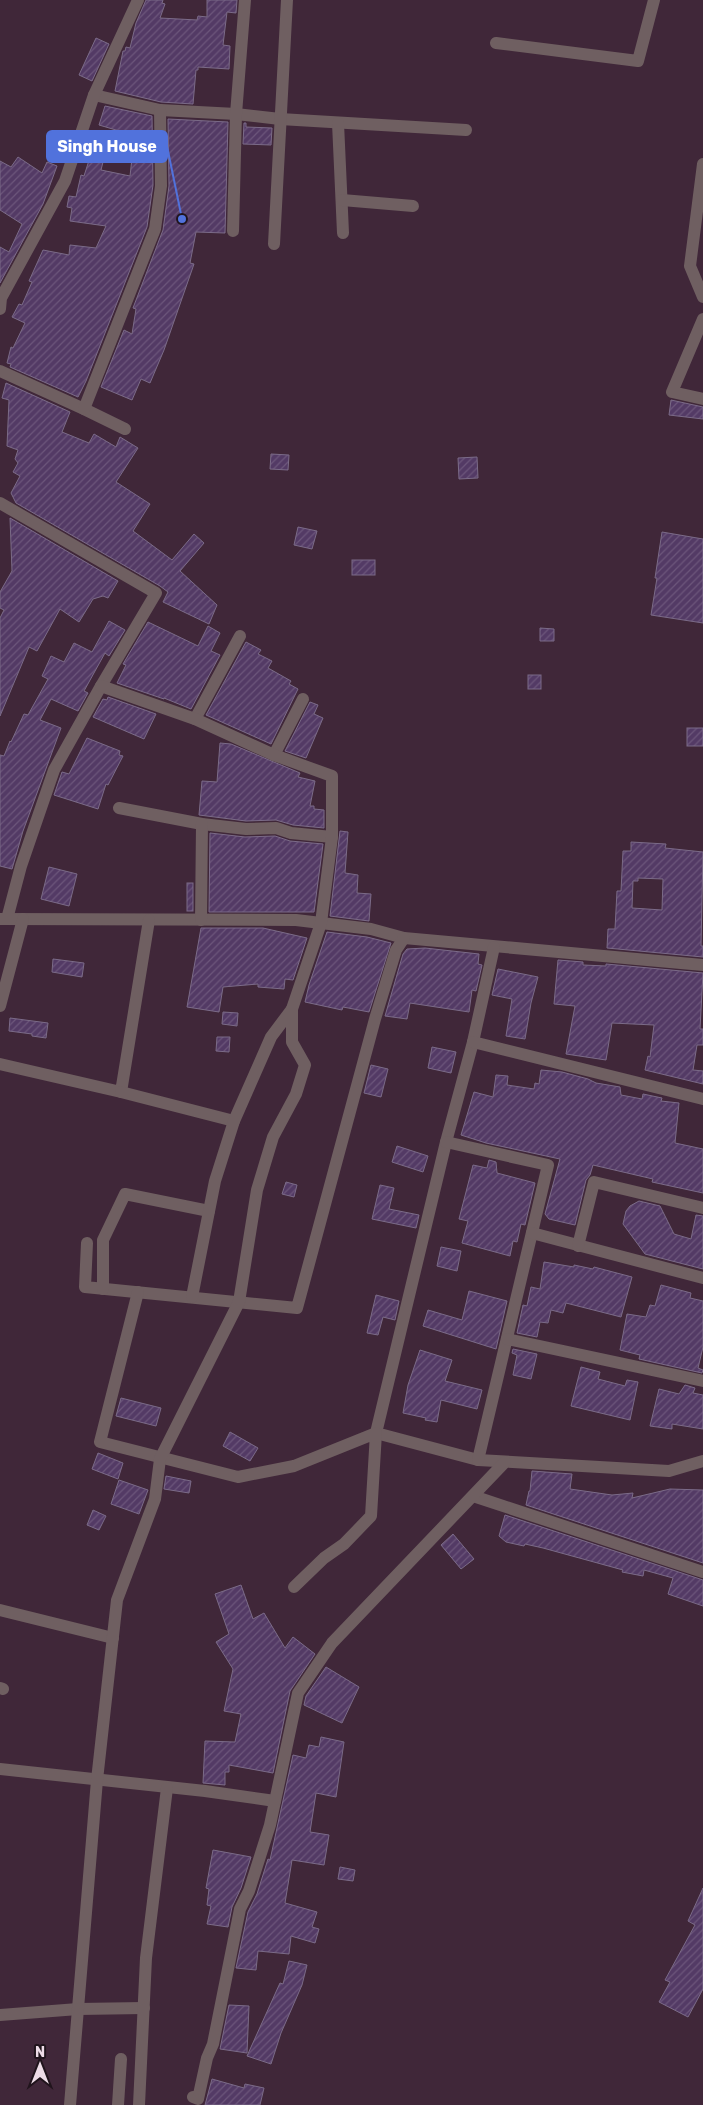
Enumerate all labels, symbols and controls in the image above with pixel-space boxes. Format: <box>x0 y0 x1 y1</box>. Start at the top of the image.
callout: Singh House <box>47 131 167 162</box>
text: Singh House <box>57 137 157 156</box>
north arrow <box>15 2040 65 2090</box>
text: N <box>35 2044 45 2061</box>

